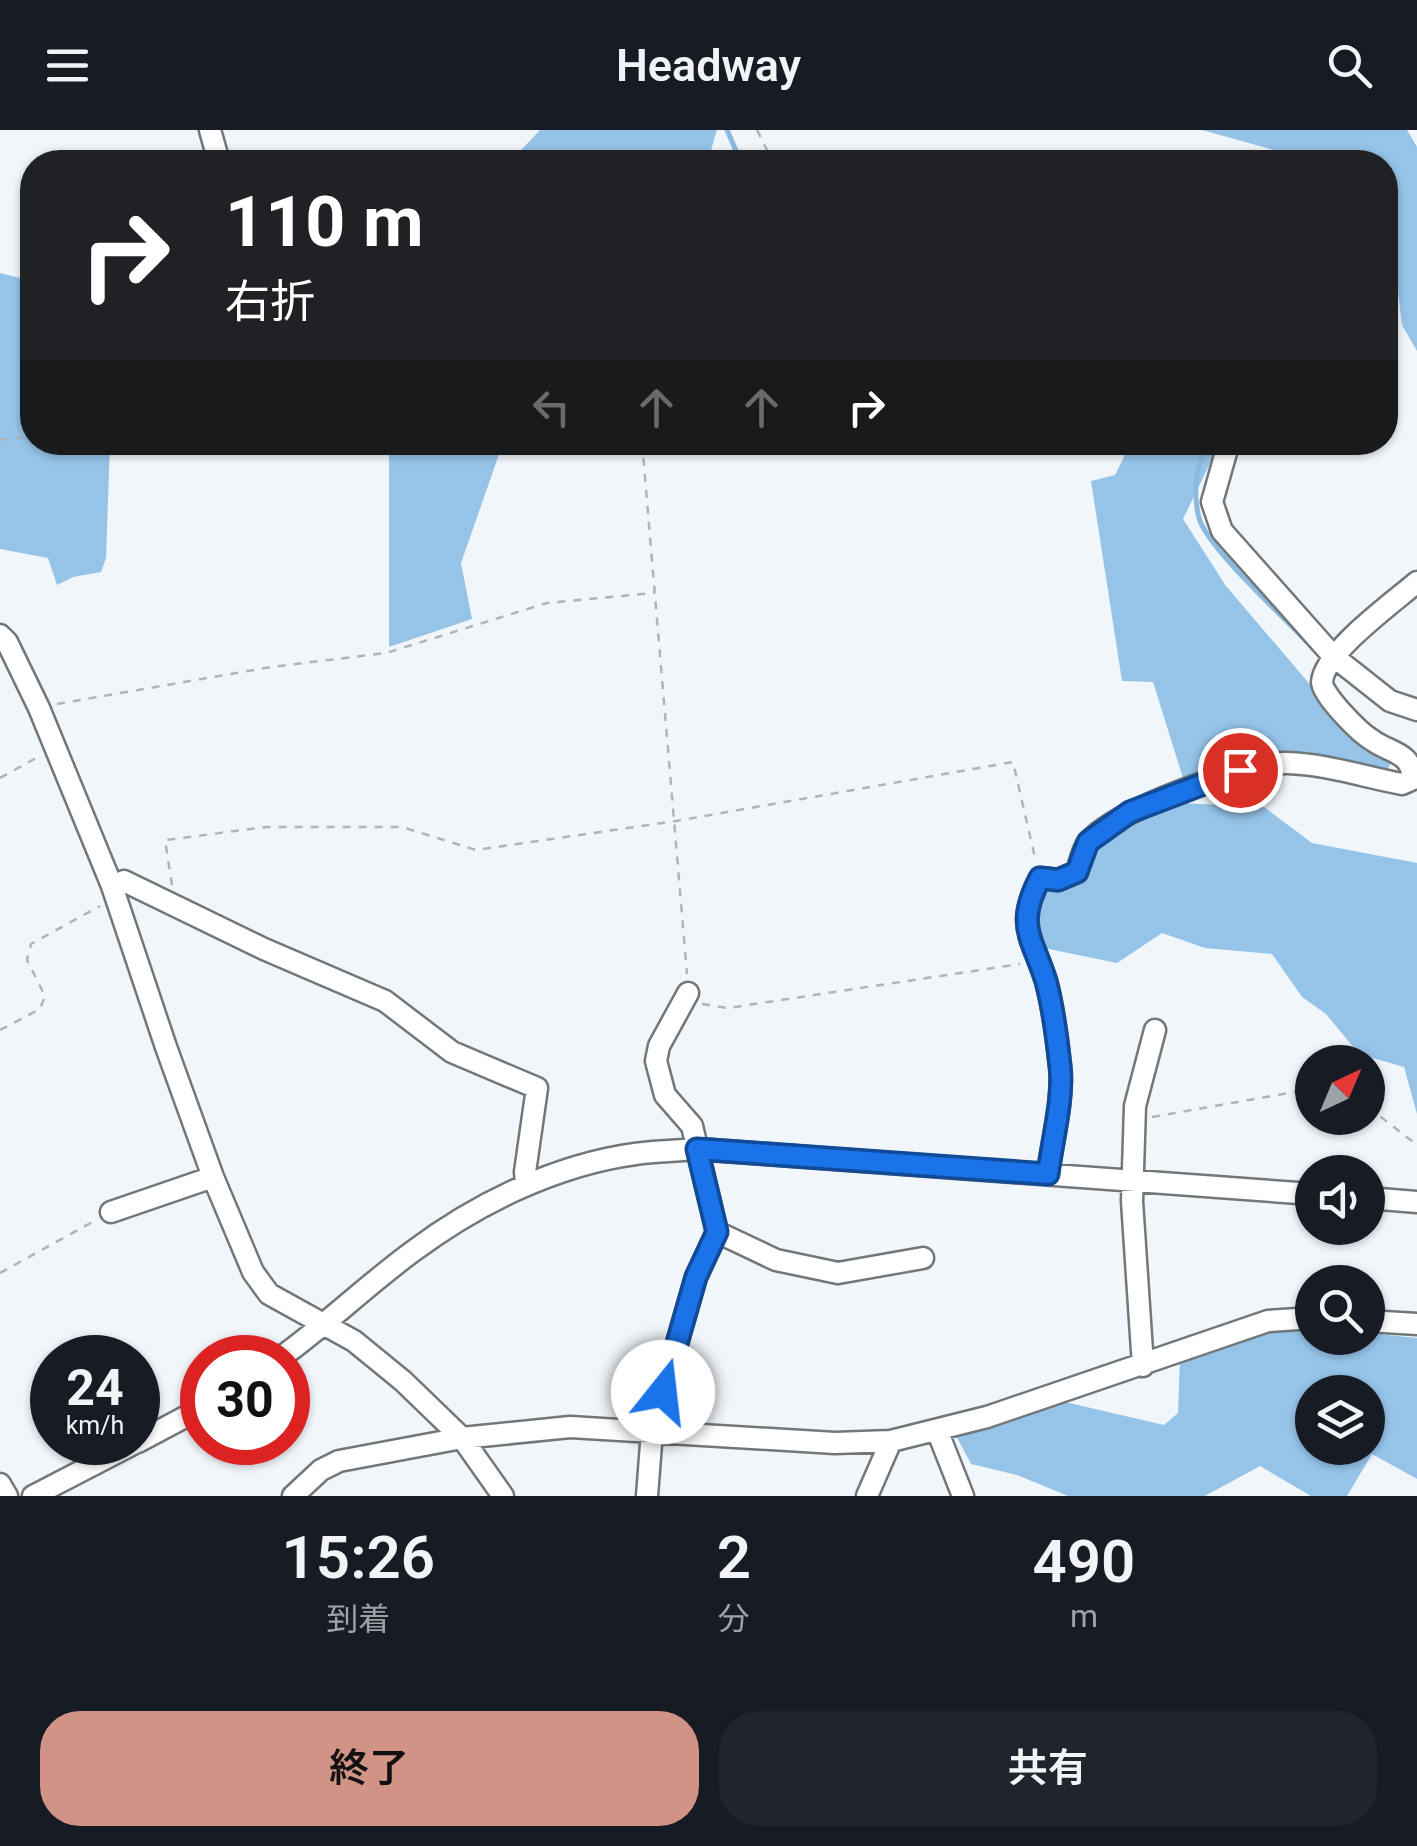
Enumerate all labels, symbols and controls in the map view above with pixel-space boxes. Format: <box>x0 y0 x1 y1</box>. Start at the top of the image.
icon: menu <box>40 38 95 93</box>
icon: search <box>1322 38 1377 93</box>
text: Headway <box>616 39 801 92</box>
text: 110 m <box>225 181 424 263</box>
icon: right <box>60 190 190 320</box>
text: 右折 <box>225 275 315 328</box>
icon: left <box>524 380 579 435</box>
icon: ahead <box>629 380 684 435</box>
icon: ahead <box>734 380 789 435</box>
icon: right <box>839 380 894 435</box>
pin <box>1198 728 1283 813</box>
icon: arrive <box>1213 743 1268 798</box>
north arrow <box>1295 1045 1385 1135</box>
map controls <box>1295 1045 1385 1465</box>
button: sound <box>1295 1155 1385 1245</box>
button: search <box>1295 1265 1385 1355</box>
speed limit sign: 30 <box>180 1335 310 1465</box>
position arrow <box>611 1340 715 1444</box>
text: 24 <box>66 1359 124 1417</box>
button: layers <box>1295 1375 1385 1465</box>
text: km/h <box>66 1411 124 1440</box>
text: 15:26 <box>282 1522 435 1593</box>
text: 2 <box>717 1522 751 1593</box>
text: 490 <box>1033 1526 1135 1597</box>
text: m <box>1070 1597 1098 1635</box>
text: 到着 <box>326 1600 390 1638</box>
text: 分 <box>718 1600 750 1638</box>
button: 終了 <box>40 1711 699 1826</box>
button: 共有 <box>719 1711 1377 1826</box>

